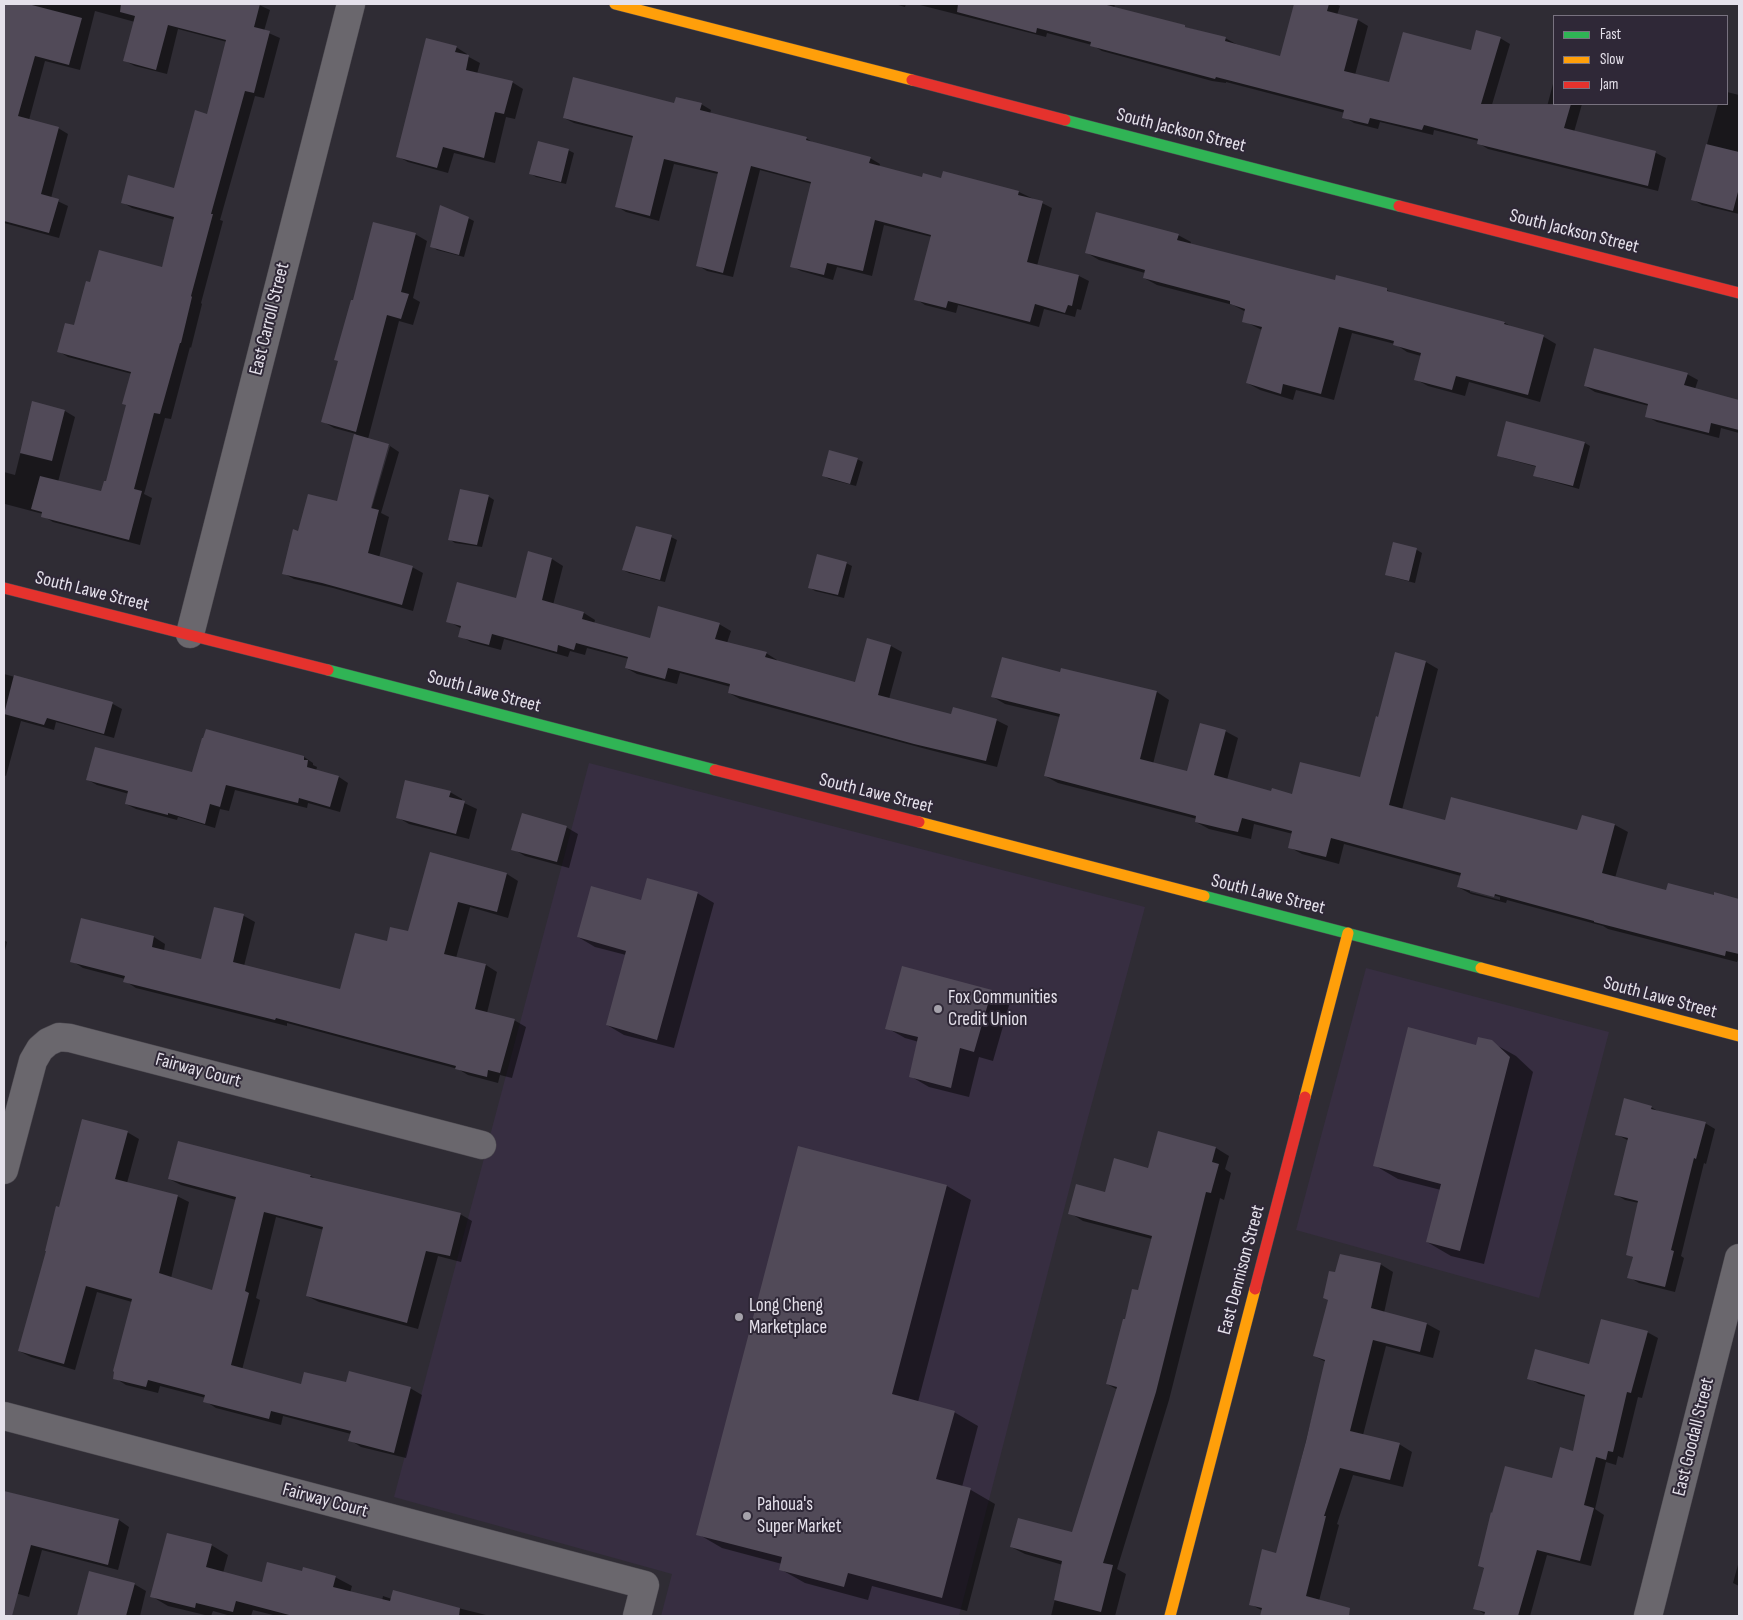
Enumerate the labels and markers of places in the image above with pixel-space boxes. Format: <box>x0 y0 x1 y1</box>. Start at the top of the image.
place label: Fox Communities Credit Union <box>948 987 1058 1031</box>
marker: Fox Communities Credit Union <box>932 1003 944 1015</box>
place label: Long Cheng Marketplace <box>749 1295 827 1339</box>
marker: Long Cheng Marketplace <box>733 1311 745 1323</box>
place label: Pahoua's Super Market <box>757 1494 841 1538</box>
marker: Pahoua's Super Market <box>741 1510 753 1522</box>

